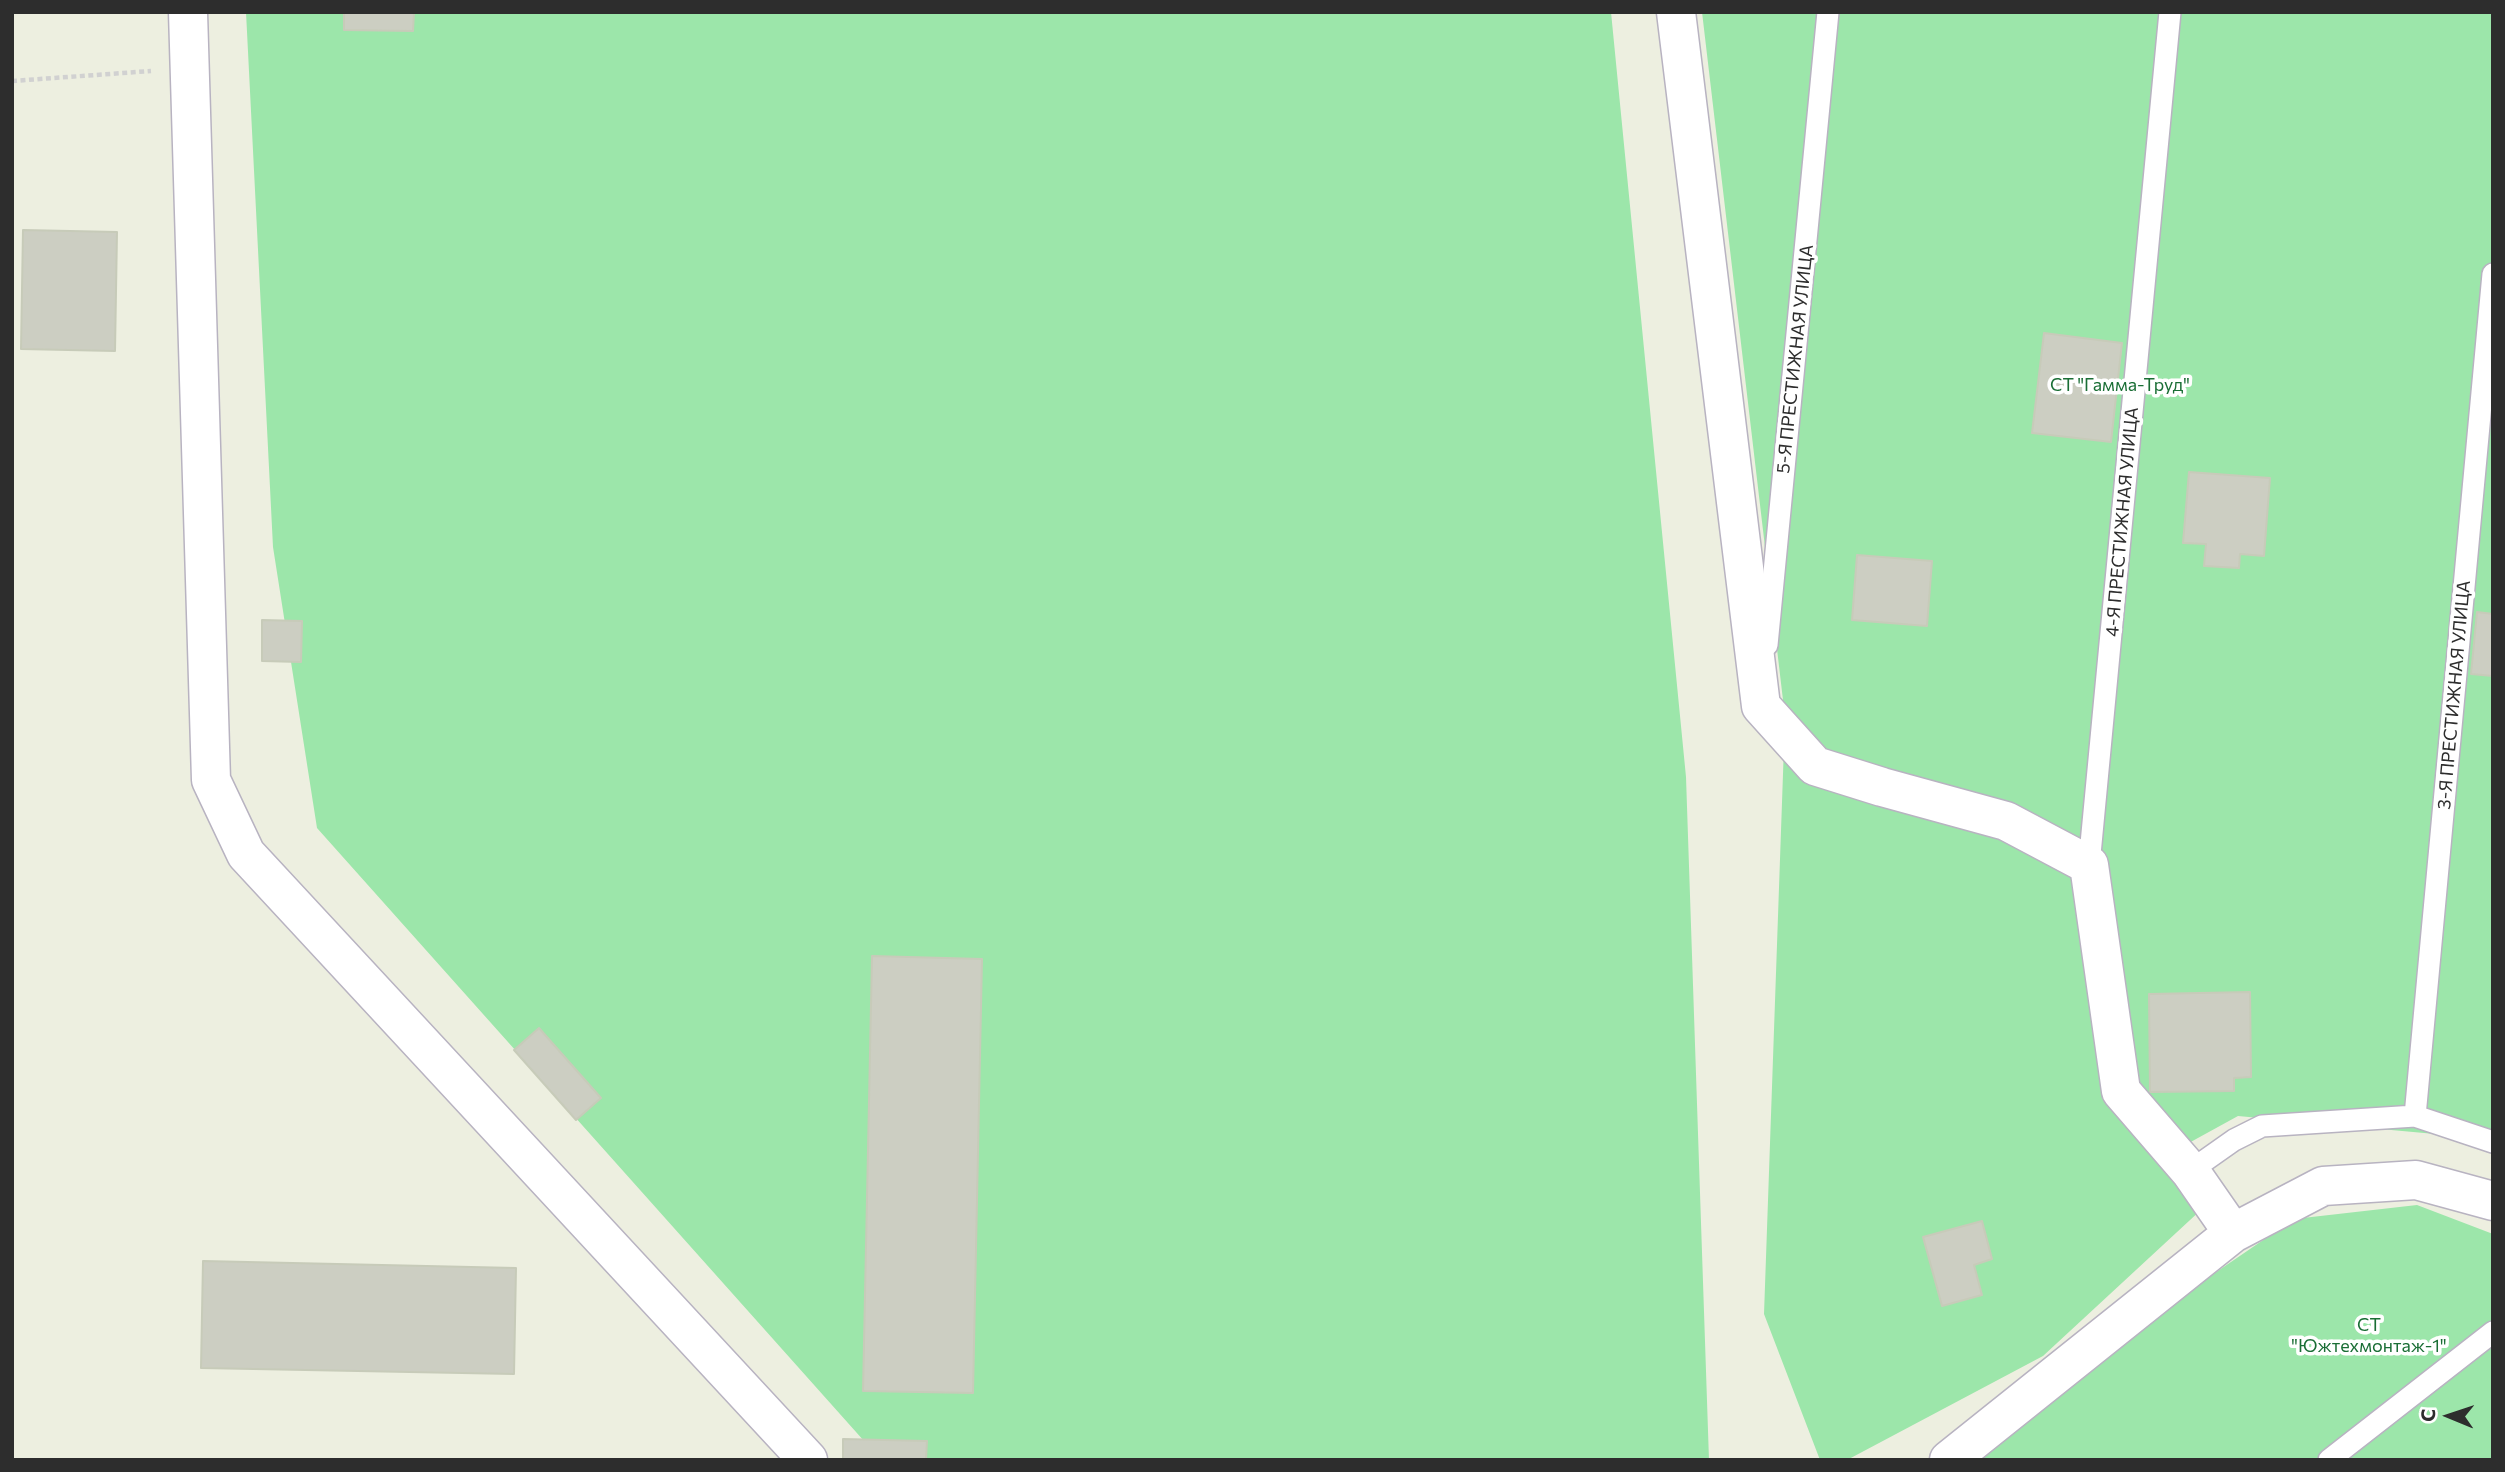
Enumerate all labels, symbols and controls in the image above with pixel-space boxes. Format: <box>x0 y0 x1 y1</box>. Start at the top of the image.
street label: 5-Я ПРЕСТИЖНАЯ УЛИЦА <box>1772 243 1818 475</box>
park label: СТ "Гамма-Труд" <box>2050 374 2190 396</box>
street label: 4-Я ПРЕСТИЖНАЯ УЛИЦА <box>2101 406 2143 638</box>
street label: 3-Я ПРЕСТИЖНАЯ УЛИЦА <box>2433 580 2475 810</box>
park label: СТ "Южтехмонтаж-1" <box>2291 1314 2447 1356</box>
north arrow <box>2414 1381 2484 1451</box>
text: С <box>2416 1408 2439 1422</box>

